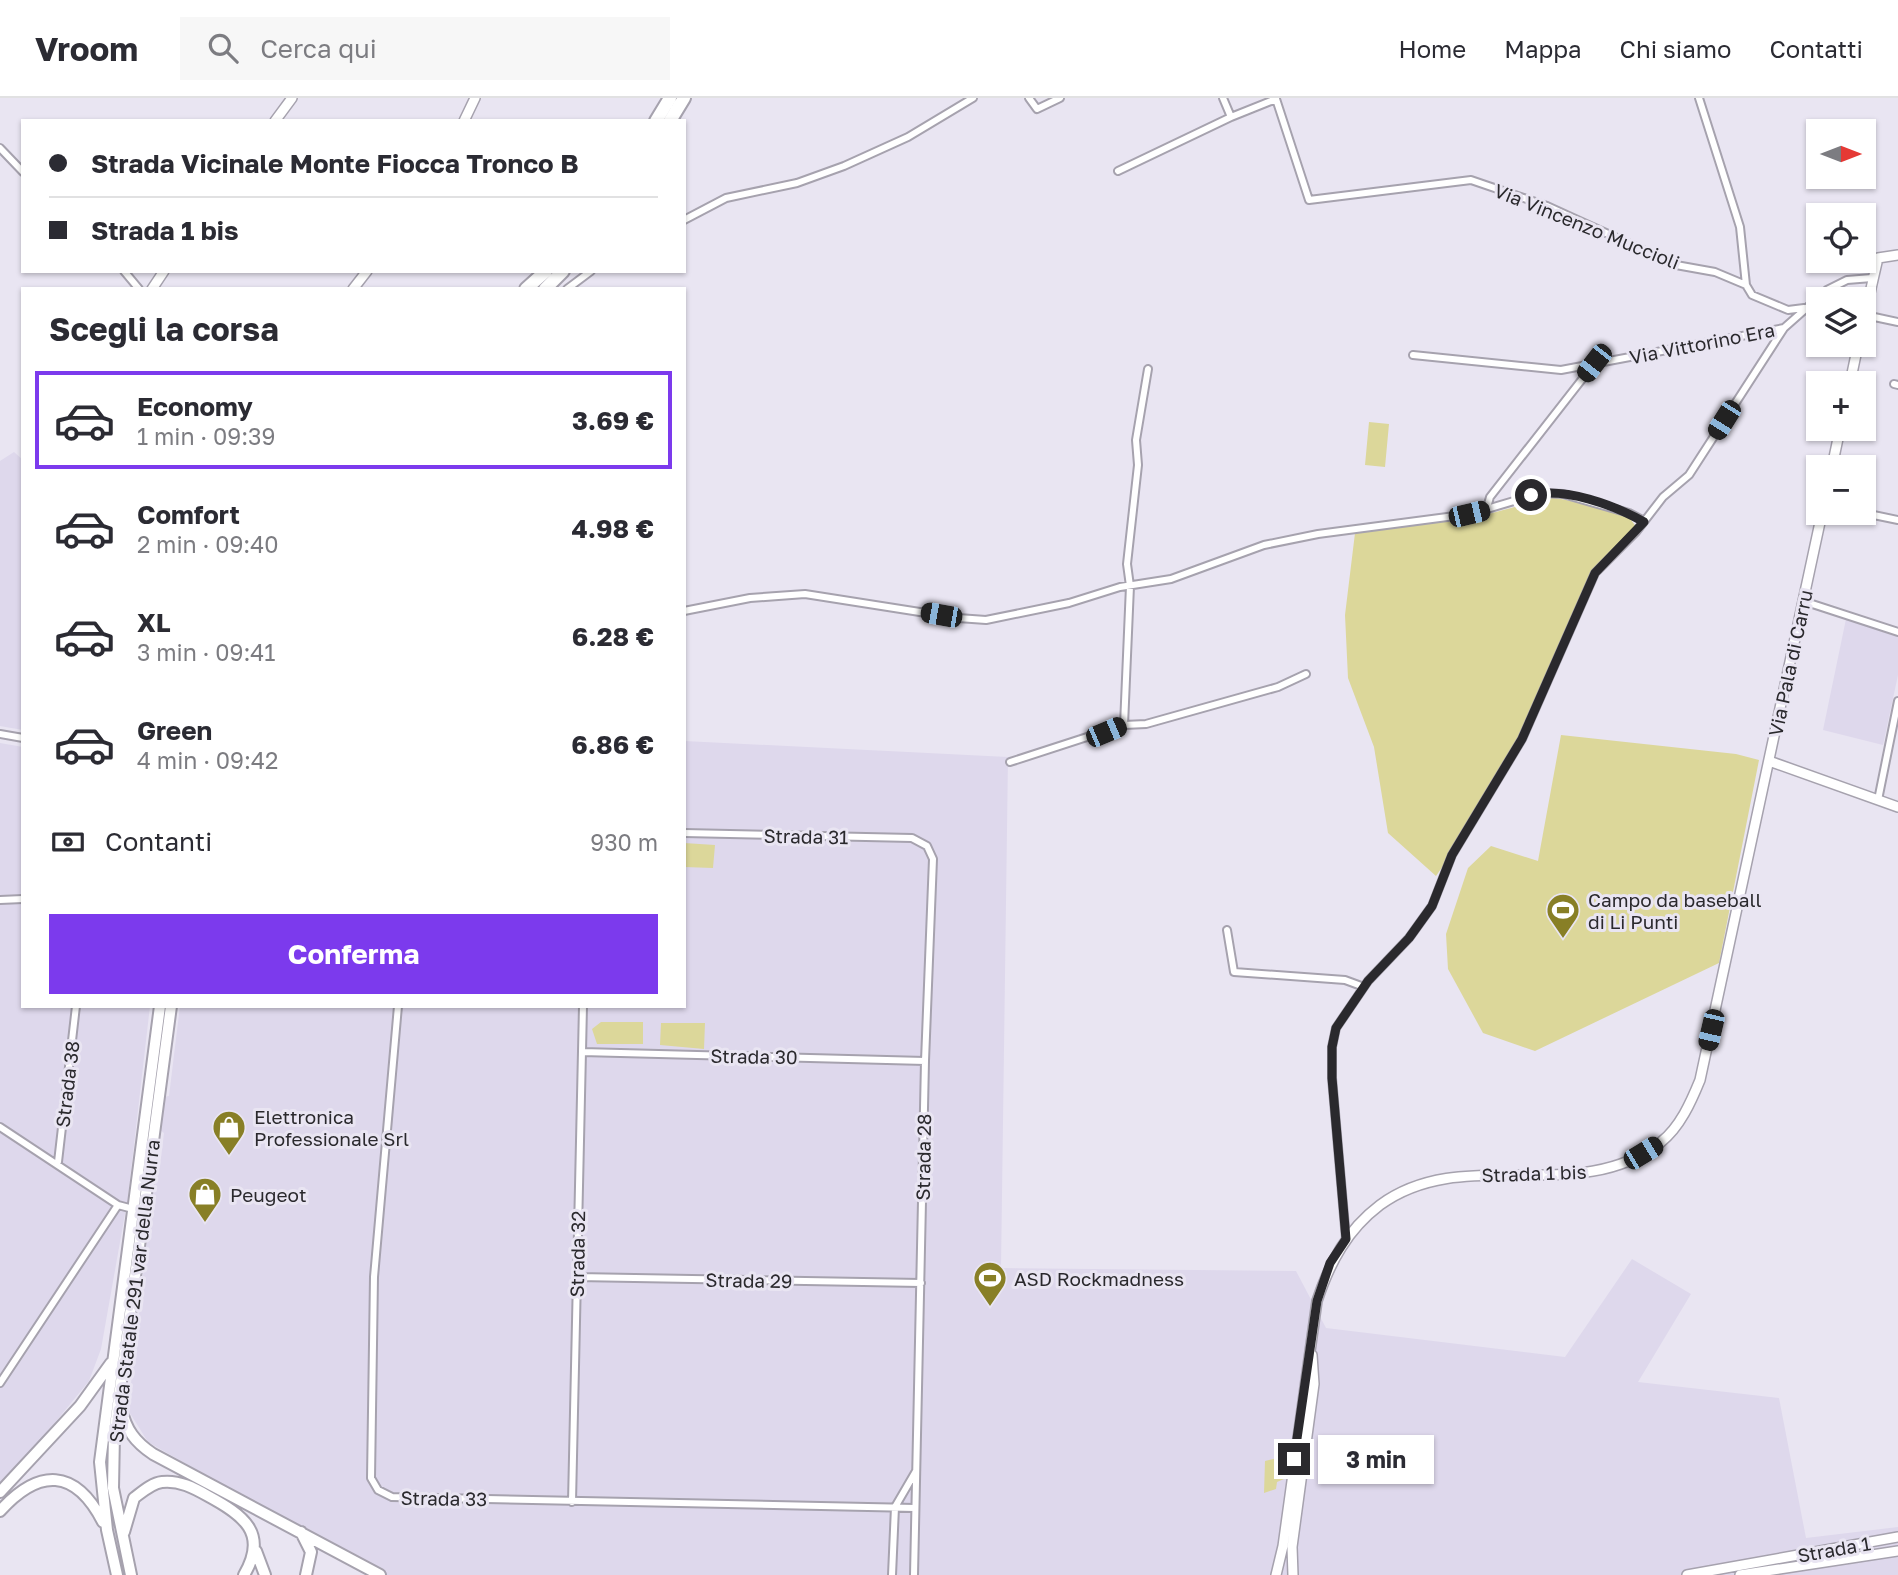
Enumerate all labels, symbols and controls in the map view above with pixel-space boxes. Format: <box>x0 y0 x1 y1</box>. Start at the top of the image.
search box <box>180 17 670 80</box>
text: Vroom <box>35 29 138 68</box>
icon: search <box>204 29 242 67</box>
text: Cerca qui <box>260 33 377 64</box>
text: Home <box>1398 34 1466 63</box>
text: Mappa <box>1504 34 1582 63</box>
text: Chi siamo <box>1620 34 1731 63</box>
text: Contatti <box>1769 34 1863 63</box>
north arrow <box>1806 119 1876 189</box>
map controls <box>1806 119 1876 525</box>
text: Strada Vicinale Monte Fiocca Tronco B <box>91 148 579 179</box>
street label: Via Vincenzo Muccioli <box>1491 178 1683 274</box>
button: locate <box>1806 203 1876 273</box>
text: Strada 1 bis <box>91 215 239 246</box>
button: layers <box>1806 287 1876 357</box>
text: Scegli la corsa <box>49 310 279 348</box>
street label: Via Vittorino Era <box>1627 318 1777 368</box>
car <box>1573 340 1616 386</box>
button: + <box>1806 371 1876 441</box>
icon: car <box>53 389 116 452</box>
text: Economy <box>137 391 253 422</box>
car <box>1704 397 1745 443</box>
text: 3.69 € <box>572 405 654 436</box>
text: 1 min · 09:39 <box>137 422 275 450</box>
button: − <box>1806 455 1876 525</box>
route start <box>1515 479 1547 511</box>
icon: car <box>53 497 116 560</box>
text: Comfort <box>137 499 240 530</box>
car <box>1447 499 1492 529</box>
text: 4.98 € <box>571 513 654 544</box>
text: 2 min · 09:40 <box>137 530 279 558</box>
street label: Via Pala di Carru <box>1763 588 1817 738</box>
car <box>919 601 964 629</box>
icon: car <box>53 605 116 668</box>
text: XL <box>137 607 171 638</box>
text: 6.28 € <box>572 621 654 652</box>
text: 3 min · 09:41 <box>137 638 276 666</box>
icon: car <box>53 713 116 776</box>
car <box>1083 714 1130 750</box>
text: Green <box>137 715 212 746</box>
text: 6.86 € <box>571 729 654 760</box>
text: 4 min · 09:42 <box>137 746 278 774</box>
icon: cash <box>49 823 87 861</box>
street label: Strada 31 <box>763 824 849 848</box>
text: Contanti <box>105 826 212 857</box>
text: 930 m <box>590 828 658 856</box>
place label: Campo da baseball di Li Punti <box>1588 888 1762 933</box>
sports icon: Campo da baseball di Li Punti <box>1544 891 1582 940</box>
button: Conferma <box>49 914 658 994</box>
car <box>1697 1007 1726 1053</box>
street label: Strada 38 <box>50 1039 84 1129</box>
street label: Strada 30 <box>710 1044 798 1068</box>
place label: Elettronica Professionale Srl <box>254 1105 409 1150</box>
shop icon: Elettronica Professionale Srl <box>210 1108 248 1157</box>
street label: Strada 28 <box>911 1113 935 1201</box>
car <box>1620 1133 1667 1173</box>
street label: Strada Statale 291 var della Nurra <box>104 1138 164 1444</box>
street label: Strada 1 bis <box>1481 1160 1587 1186</box>
shop icon: Peugeot <box>186 1175 224 1224</box>
place label: Peugeot <box>230 1183 306 1206</box>
street label: Strada 32 <box>565 1210 589 1298</box>
sports icon: ASD Rockmadness <box>971 1259 1009 1308</box>
place label: ASD Rockmadness <box>1014 1267 1184 1290</box>
street label: Strada 29 <box>705 1268 793 1292</box>
callout: 3 min <box>1318 1434 1434 1484</box>
route end <box>1278 1443 1310 1475</box>
text: 3 min <box>1346 1445 1406 1473</box>
street label: Strada 33 <box>400 1486 488 1510</box>
street label: Strada 1 <box>1796 1531 1872 1567</box>

